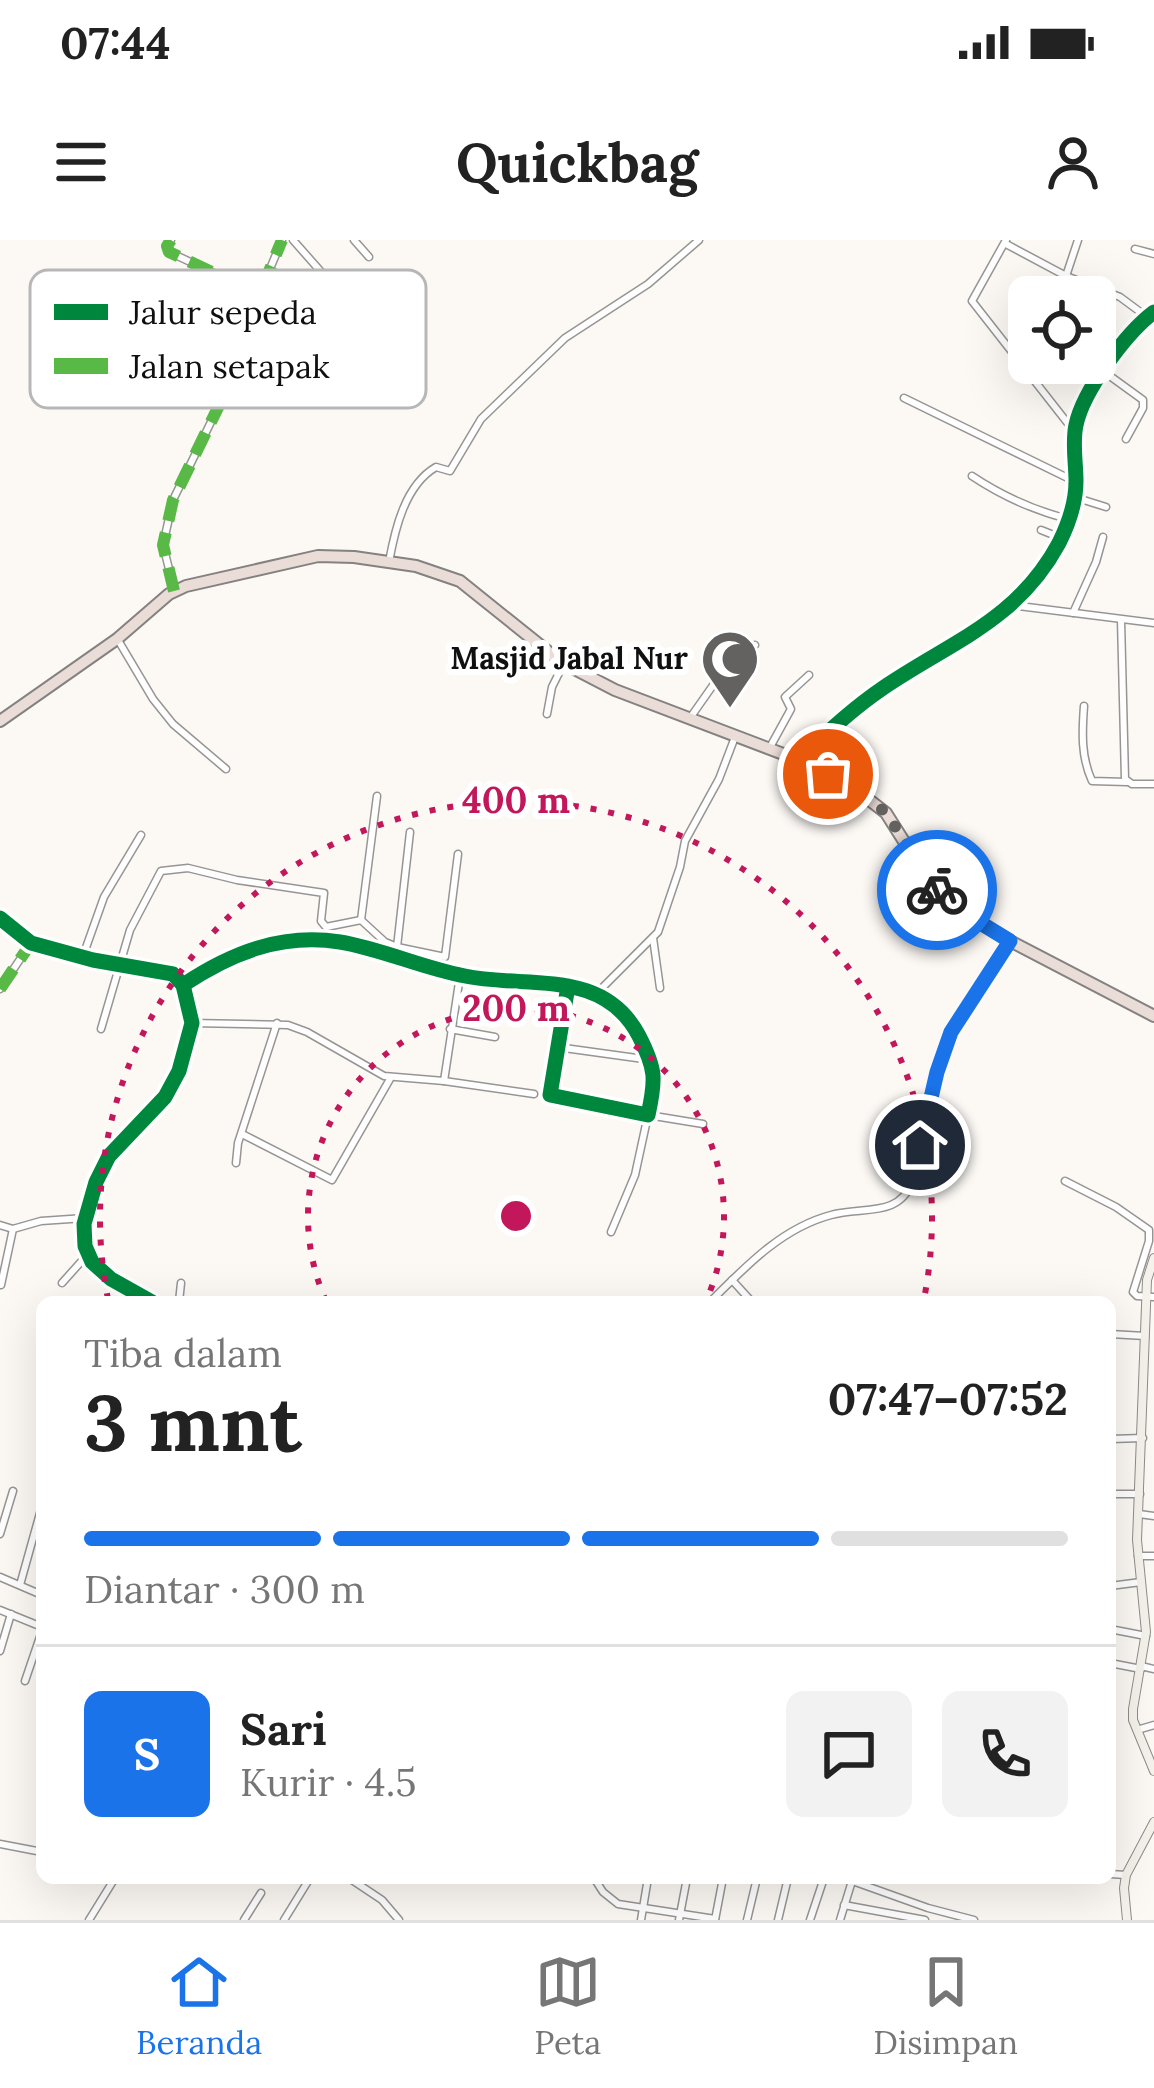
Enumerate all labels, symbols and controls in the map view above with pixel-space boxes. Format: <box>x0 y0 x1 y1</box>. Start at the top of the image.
text: 07:44 <box>60 14 171 71</box>
text: Quickbag <box>456 128 698 197</box>
icon: menu <box>48 129 114 195</box>
icon: person <box>1040 129 1106 195</box>
legend <box>30 270 426 408</box>
map controls <box>1008 276 1116 384</box>
button: locate <box>1008 276 1116 384</box>
text: Jalur sepeda <box>128 291 317 333</box>
text: Jalan setapak <box>128 345 330 387</box>
mosque icon: Masjid Jabal Nur <box>699 628 761 710</box>
place label: Masjid Jabal Nur <box>450 639 689 678</box>
pin <box>777 723 879 825</box>
icon: bag <box>795 741 861 807</box>
text: 400 m <box>462 777 570 823</box>
courier <box>877 830 997 950</box>
icon: bike <box>904 857 970 923</box>
text: 200 m <box>462 985 570 1031</box>
pin <box>869 1094 971 1196</box>
icon: home <box>887 1112 953 1178</box>
centre of rings <box>495 1195 537 1237</box>
text: Tiba dalam <box>84 1328 282 1378</box>
text: 07:47–07:52 <box>828 1370 1068 1427</box>
text: 3 mnt <box>84 1373 301 1472</box>
text: Diantar · 300 m <box>84 1564 365 1614</box>
button: chat <box>786 1691 912 1817</box>
button: phone <box>942 1691 1068 1817</box>
text: Sari <box>240 1700 327 1757</box>
text: S <box>134 1725 160 1782</box>
text: Kurir · 4.5 <box>240 1757 417 1807</box>
tab: Beranda <box>136 1949 262 2063</box>
tab: Peta <box>534 1949 601 2063</box>
tab: Disimpan <box>873 1949 1018 2063</box>

